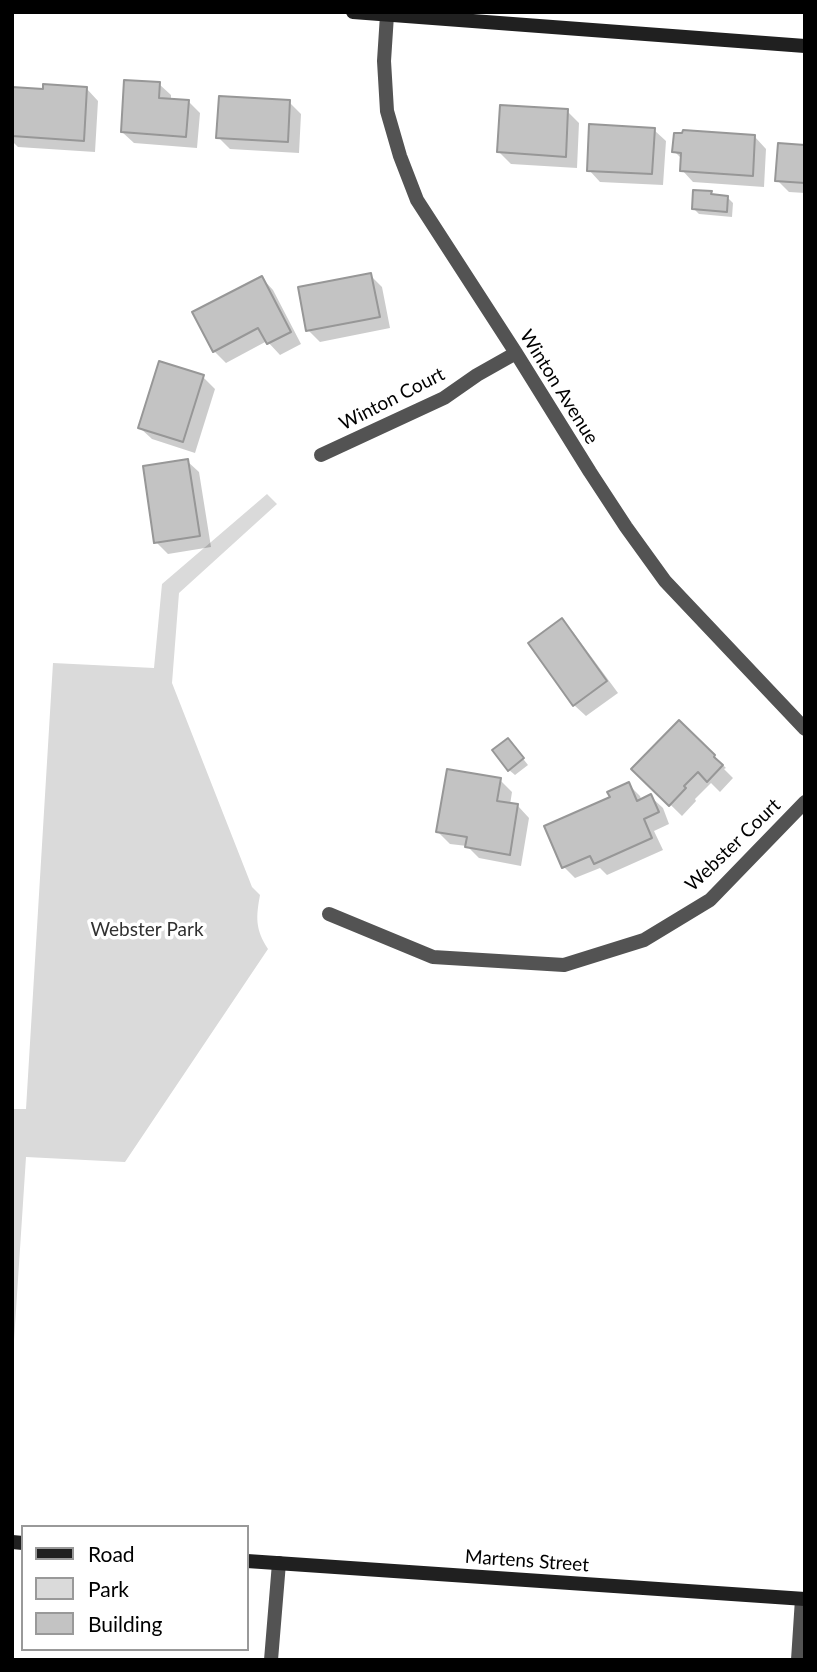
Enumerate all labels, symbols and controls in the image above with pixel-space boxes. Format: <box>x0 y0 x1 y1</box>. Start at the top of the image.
street label: Winton Avenue <box>515 326 603 448</box>
street label: Winton Court <box>335 363 449 435</box>
street label: Webster Court <box>681 794 785 896</box>
park label: Webster Park <box>90 919 204 941</box>
legend <box>21 1525 248 1651</box>
text: Road <box>88 1541 135 1566</box>
street label: Martens Street <box>464 1545 590 1577</box>
text: Park <box>88 1576 129 1601</box>
text: Building <box>88 1611 163 1636</box>

